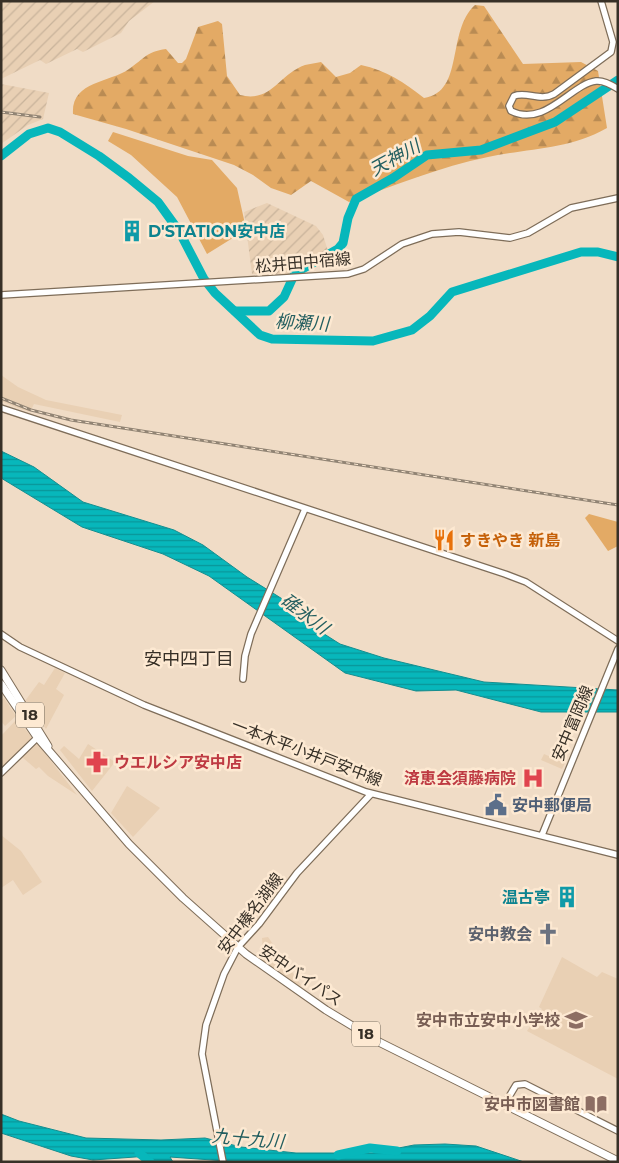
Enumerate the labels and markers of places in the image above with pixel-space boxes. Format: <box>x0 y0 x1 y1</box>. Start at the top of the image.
building icon: D'STATION安中店 <box>119 218 145 244</box>
place label: D'STATION安中店 <box>148 222 285 241</box>
restaurant icon: すきやき 新島 <box>431 527 457 553</box>
place label: すきやき 新島 <box>460 531 561 550</box>
pharmacy icon: ウエルシア安中店 <box>84 749 110 775</box>
place label: ウエルシア安中店 <box>114 753 242 772</box>
hospital icon: 済恵会須藤病院 <box>520 765 546 791</box>
place label: 済恵会須藤病院 <box>404 769 516 788</box>
public building icon: 安中郵便局 <box>483 792 509 818</box>
place label: 安中郵便局 <box>512 796 592 815</box>
building icon: 温古亭 <box>554 884 580 910</box>
place label: 温古亭 <box>502 888 550 907</box>
church icon: 安中教会 <box>535 921 561 947</box>
place label: 安中教会 <box>468 925 532 944</box>
school or university icon: 安中市立安中小学校 <box>563 1007 589 1033</box>
place label: 安中市立安中小学校 <box>416 1011 560 1030</box>
library icon: 安中市図書館 <box>583 1091 609 1117</box>
place label: 安中市図書館 <box>484 1095 580 1114</box>

